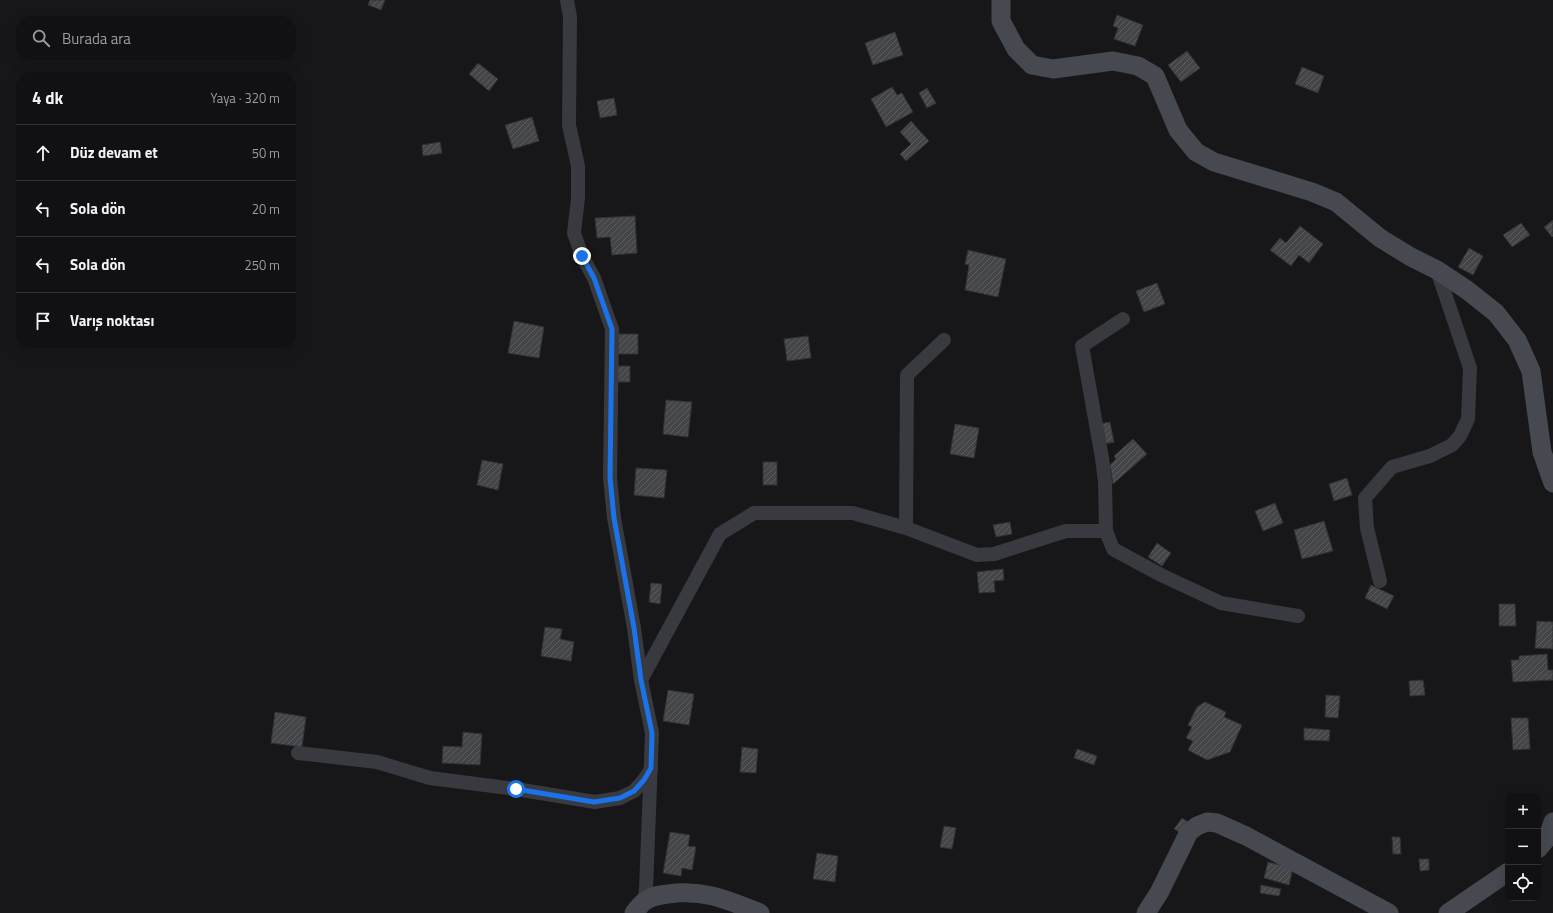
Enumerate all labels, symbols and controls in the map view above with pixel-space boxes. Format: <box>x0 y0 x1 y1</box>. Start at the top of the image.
search box <box>16 16 296 60</box>
icon: search <box>30 27 52 49</box>
text: Burada ara <box>62 27 131 50</box>
text: 4 dk <box>32 85 63 111</box>
text: Yaya · 320 m <box>211 88 280 108</box>
text: Düz devam et <box>70 141 158 164</box>
icon: ahead <box>32 142 54 164</box>
text: 50 m <box>252 143 280 163</box>
text: Sola dön <box>70 197 126 220</box>
icon: left <box>32 198 54 220</box>
text: 20 m <box>252 199 280 219</box>
route end <box>573 247 591 265</box>
text: Sola dön <box>70 253 126 276</box>
icon: left <box>32 254 54 276</box>
text: 250 m <box>244 255 280 275</box>
text: Varış noktası <box>70 309 154 332</box>
icon: arrive <box>32 310 54 332</box>
route start <box>507 780 525 798</box>
map controls <box>1505 793 1541 901</box>
button: + <box>1505 793 1541 829</box>
button: − <box>1505 829 1541 865</box>
button: locate <box>1505 865 1541 901</box>

